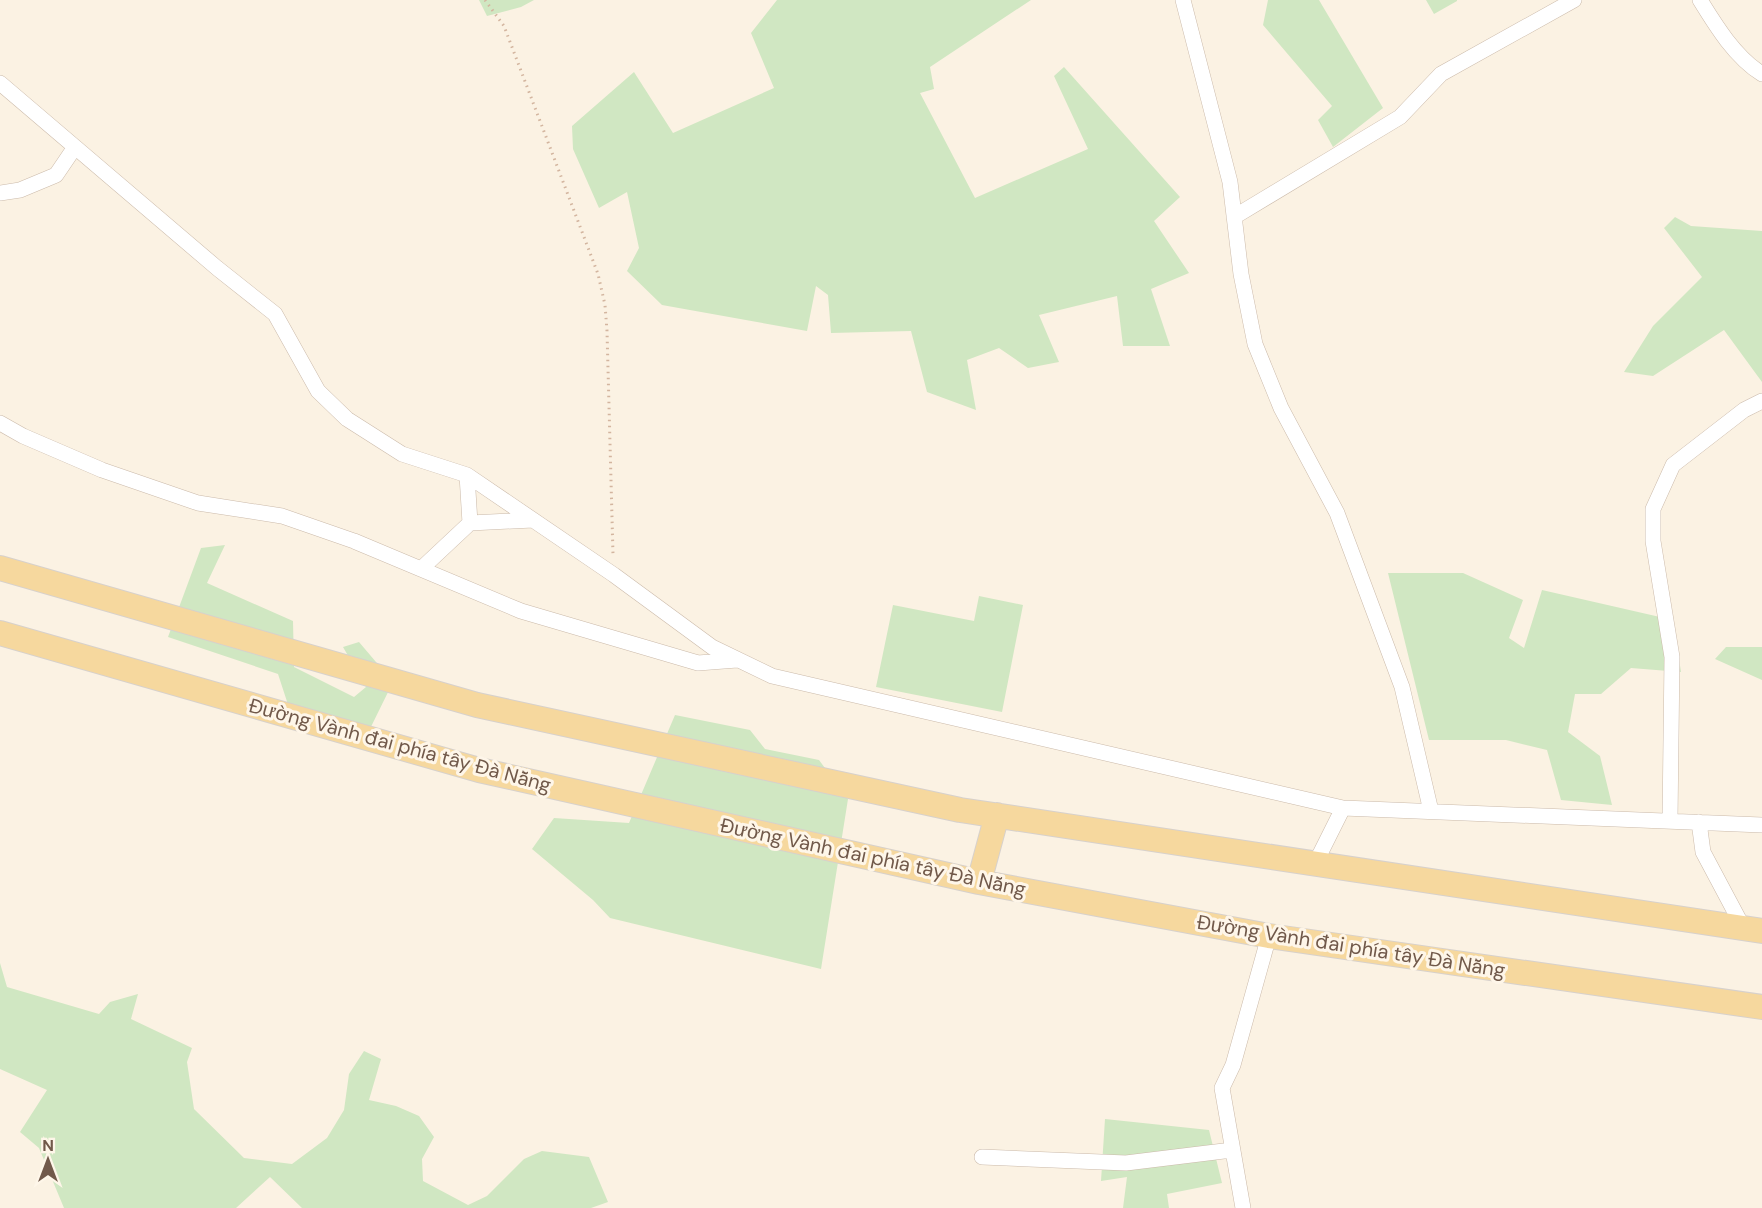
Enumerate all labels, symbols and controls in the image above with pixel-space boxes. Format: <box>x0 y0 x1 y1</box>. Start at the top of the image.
street label: Đường Vành đai phía tây Đà Nẵng <box>246 692 554 798</box>
street label: Đường Vành đai phía tây Đà Nẵng <box>718 812 1028 902</box>
street label: Đường Vành đai phía tây Đà Nẵng <box>1195 909 1507 983</box>
north arrow <box>18 1130 78 1190</box>
text: N <box>42 1135 54 1156</box>

